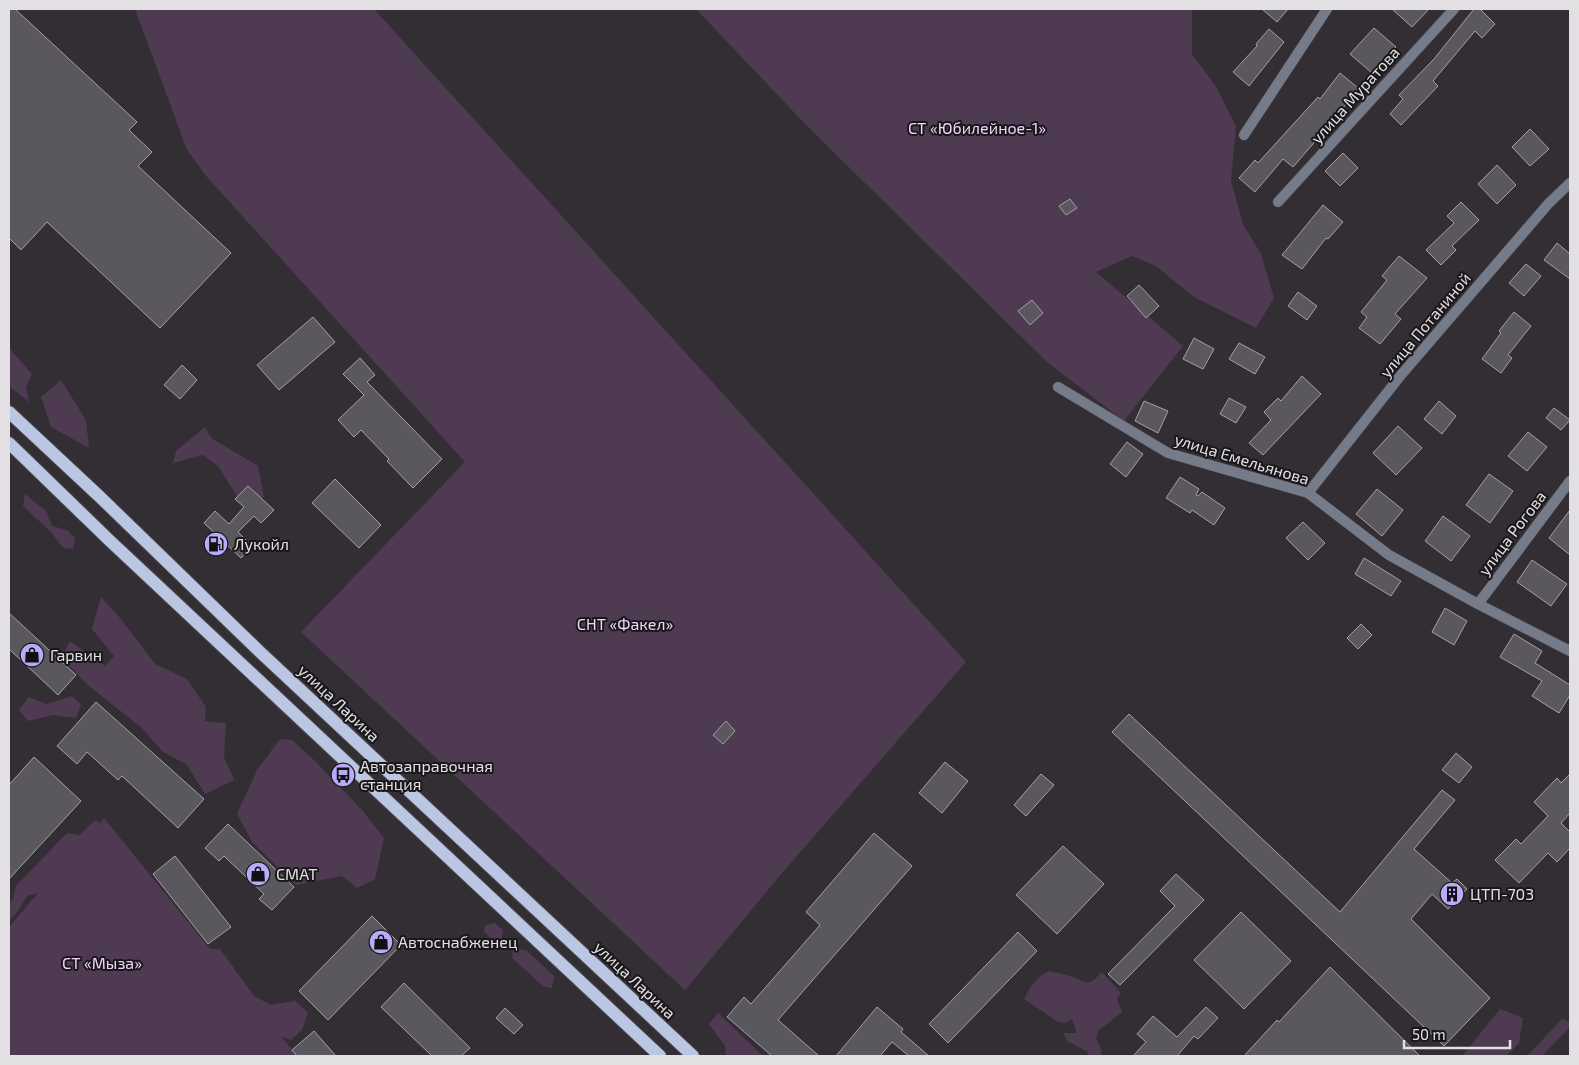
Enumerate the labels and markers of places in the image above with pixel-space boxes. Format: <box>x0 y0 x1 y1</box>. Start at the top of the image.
fuel station icon: Лукойл <box>203 531 229 557</box>
place label: Лукойл <box>234 534 289 554</box>
shop icon: Гарвин <box>19 642 45 668</box>
place label: Гарвин <box>50 645 102 664</box>
place label: Автозаправочная станция <box>360 756 493 793</box>
bus stop icon: Автозаправочная станция <box>330 762 356 788</box>
shop icon: СМАТ <box>245 861 271 887</box>
place label: СМАТ <box>276 864 317 883</box>
building icon: ЦТП-703 <box>1439 881 1465 907</box>
place label: ЦТП-703 <box>1470 884 1534 903</box>
shop icon: Автоснабженец <box>368 929 394 955</box>
place label: Автоснабженец <box>398 932 517 951</box>

